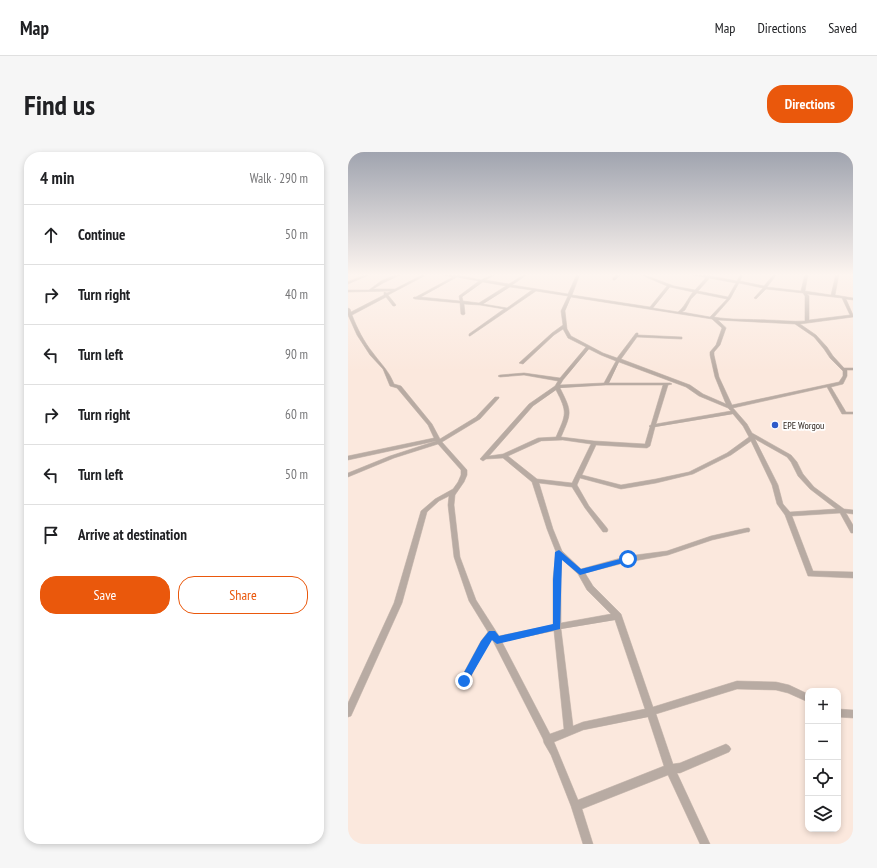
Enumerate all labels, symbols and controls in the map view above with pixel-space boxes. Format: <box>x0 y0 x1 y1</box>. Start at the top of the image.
text: Map <box>20 16 49 40</box>
text: Map <box>715 19 735 37</box>
text: Directions <box>757 19 806 37</box>
text: Saved <box>828 19 857 37</box>
button: Directions <box>767 85 853 123</box>
text: Find us <box>24 86 95 123</box>
text: 4 min <box>40 167 74 189</box>
text: Walk · 290 m <box>250 170 308 187</box>
icon: ahead <box>40 224 62 246</box>
text: Continue <box>78 225 125 244</box>
text: 50 m <box>285 226 308 243</box>
icon: right <box>40 284 62 306</box>
text: Turn right <box>78 285 130 304</box>
text: 40 m <box>285 286 308 303</box>
icon: left <box>40 344 62 366</box>
text: Turn left <box>78 345 123 364</box>
text: 90 m <box>285 346 308 363</box>
icon: right <box>40 404 62 426</box>
text: Turn right <box>78 405 130 424</box>
text: 60 m <box>285 406 308 423</box>
place label: EPE Worgou <box>783 419 824 432</box>
marker: EPE Worgou <box>770 420 780 430</box>
icon: left <box>40 464 62 486</box>
text: Turn left <box>78 465 123 484</box>
text: 50 m <box>285 466 308 483</box>
icon: arrive <box>40 524 62 546</box>
text: Arrive at destination <box>78 525 187 544</box>
route start <box>619 550 637 568</box>
button: Save <box>40 576 170 614</box>
button: Share <box>178 576 308 614</box>
route end <box>455 672 473 690</box>
map controls <box>805 688 841 832</box>
button: + <box>805 688 841 724</box>
button: − <box>805 724 841 760</box>
button: locate <box>805 760 841 796</box>
button: layers <box>805 796 841 832</box>

